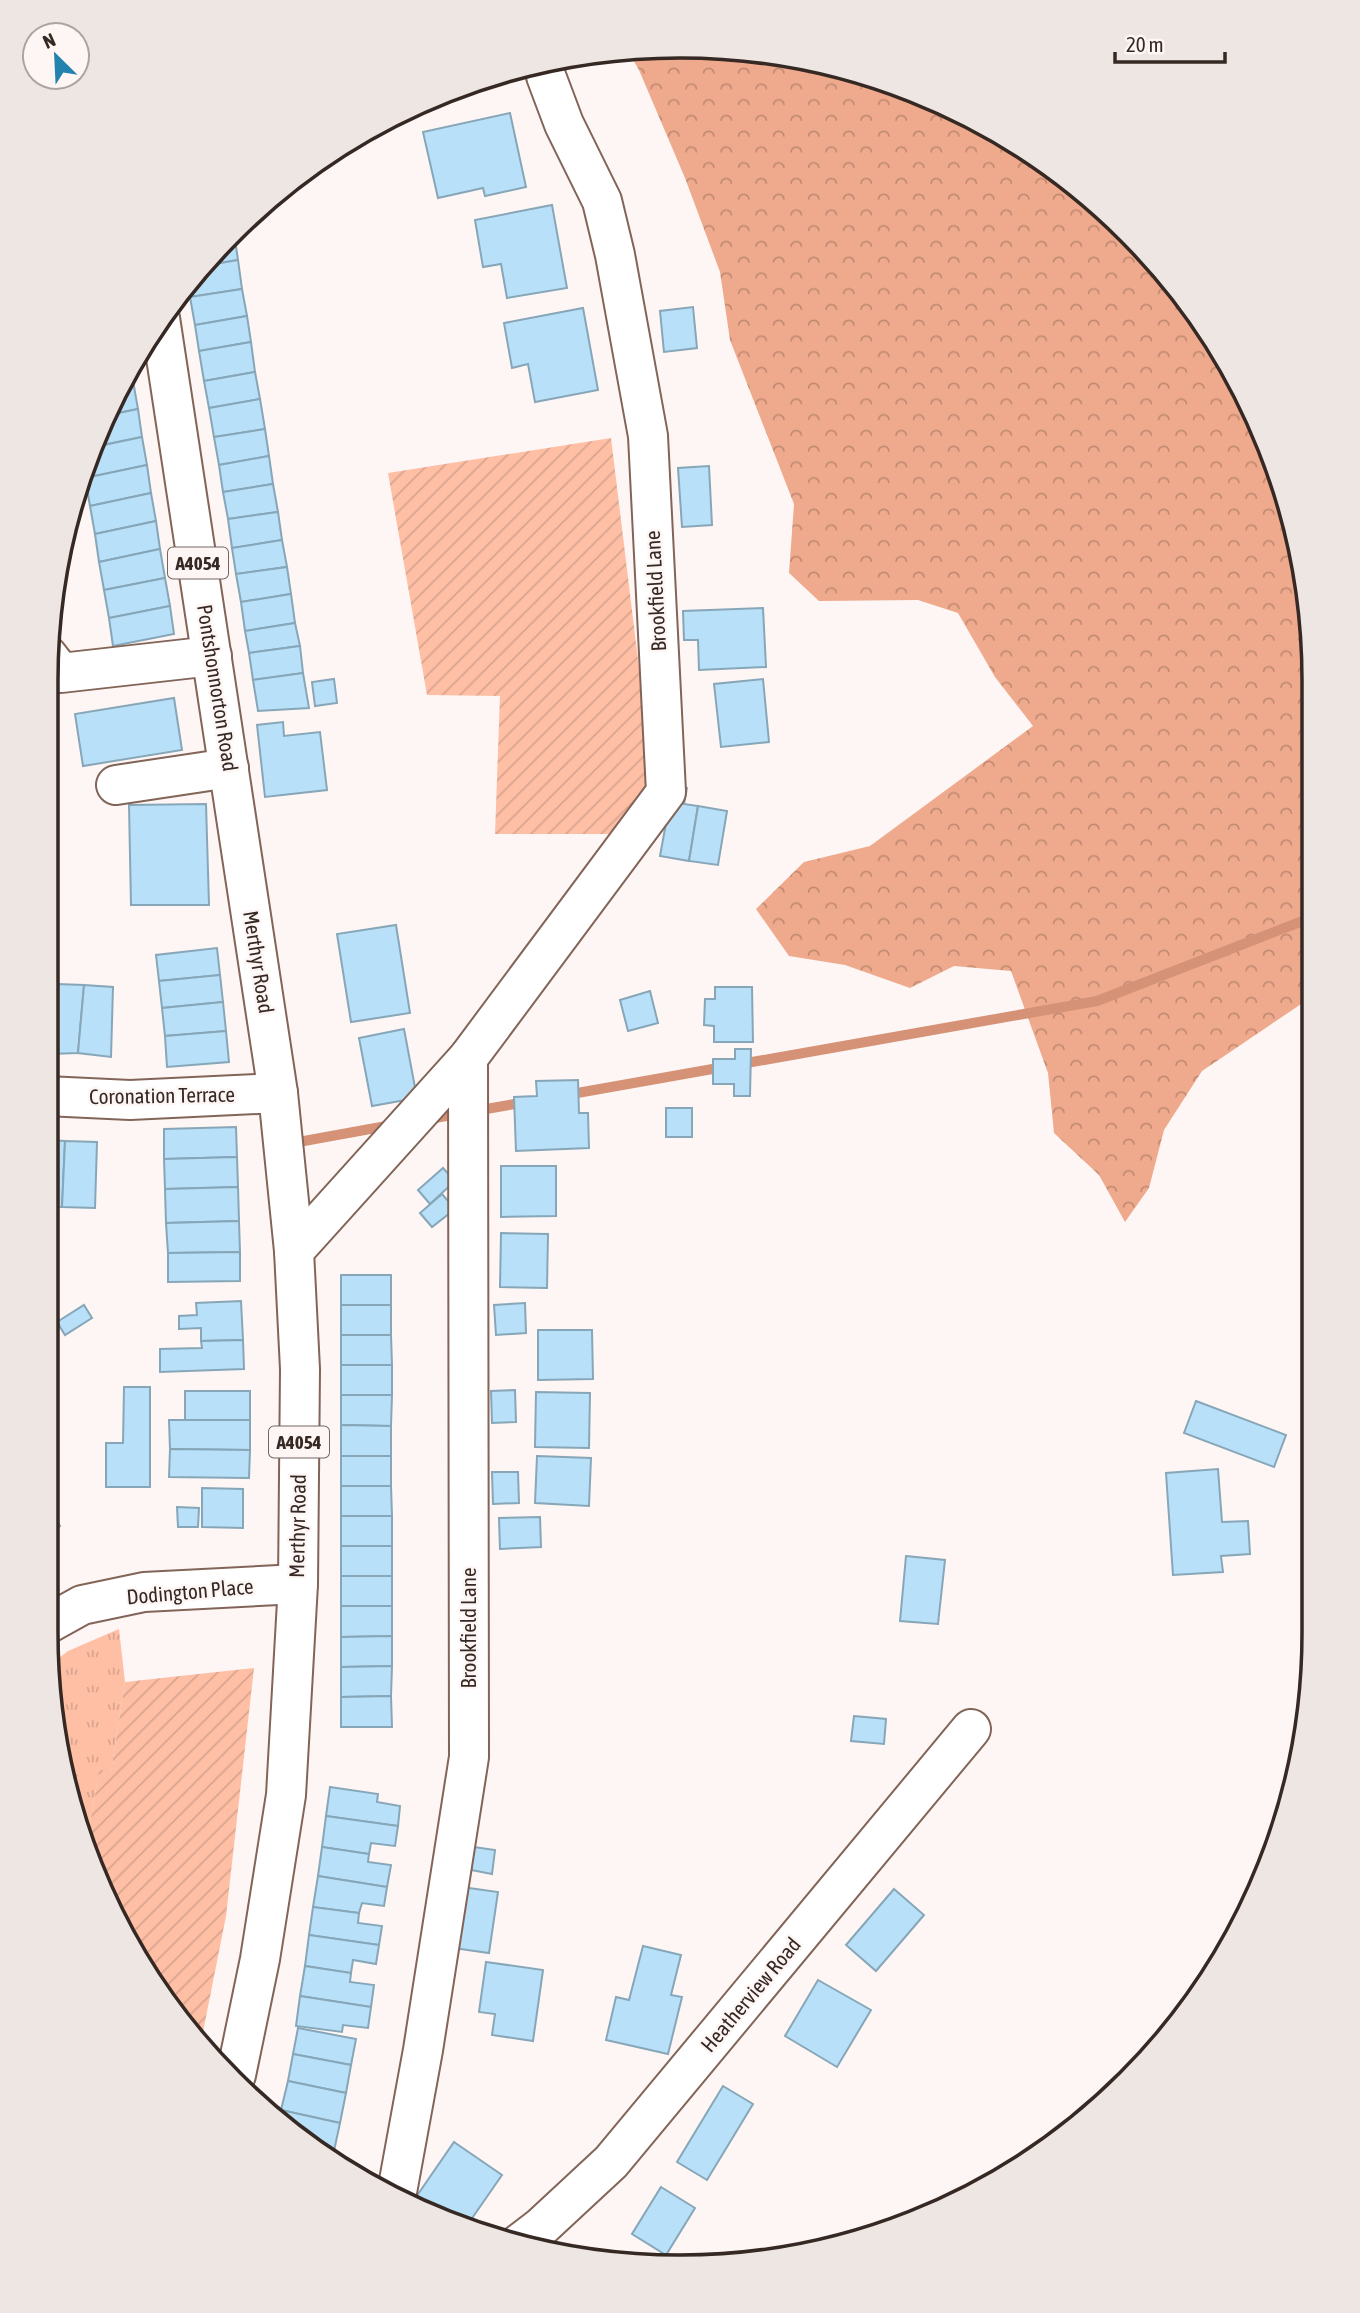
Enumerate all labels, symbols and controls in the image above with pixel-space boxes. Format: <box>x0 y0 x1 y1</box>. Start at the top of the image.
north arrow <box>21 21 91 91</box>
scale bar <box>1115 21 1225 65</box>
text: N <box>39 28 59 53</box>
text: 20 m <box>1126 32 1164 56</box>
street label: Brookfield Lane <box>640 530 670 652</box>
road number: A4054 <box>168 548 228 578</box>
street label: Pontshonnorton Road <box>193 603 243 773</box>
street label: Merthyr Road <box>239 909 279 1015</box>
street label: Coronation Terrace <box>89 1082 235 1108</box>
road number: A4054 <box>269 1426 329 1458</box>
street label: Merthyr Road <box>284 1474 310 1578</box>
street label: Brookfield Lane <box>456 1567 480 1689</box>
street label: Dodington Place <box>125 1574 254 1609</box>
street label: Heatherview Road <box>695 1932 805 2056</box>

